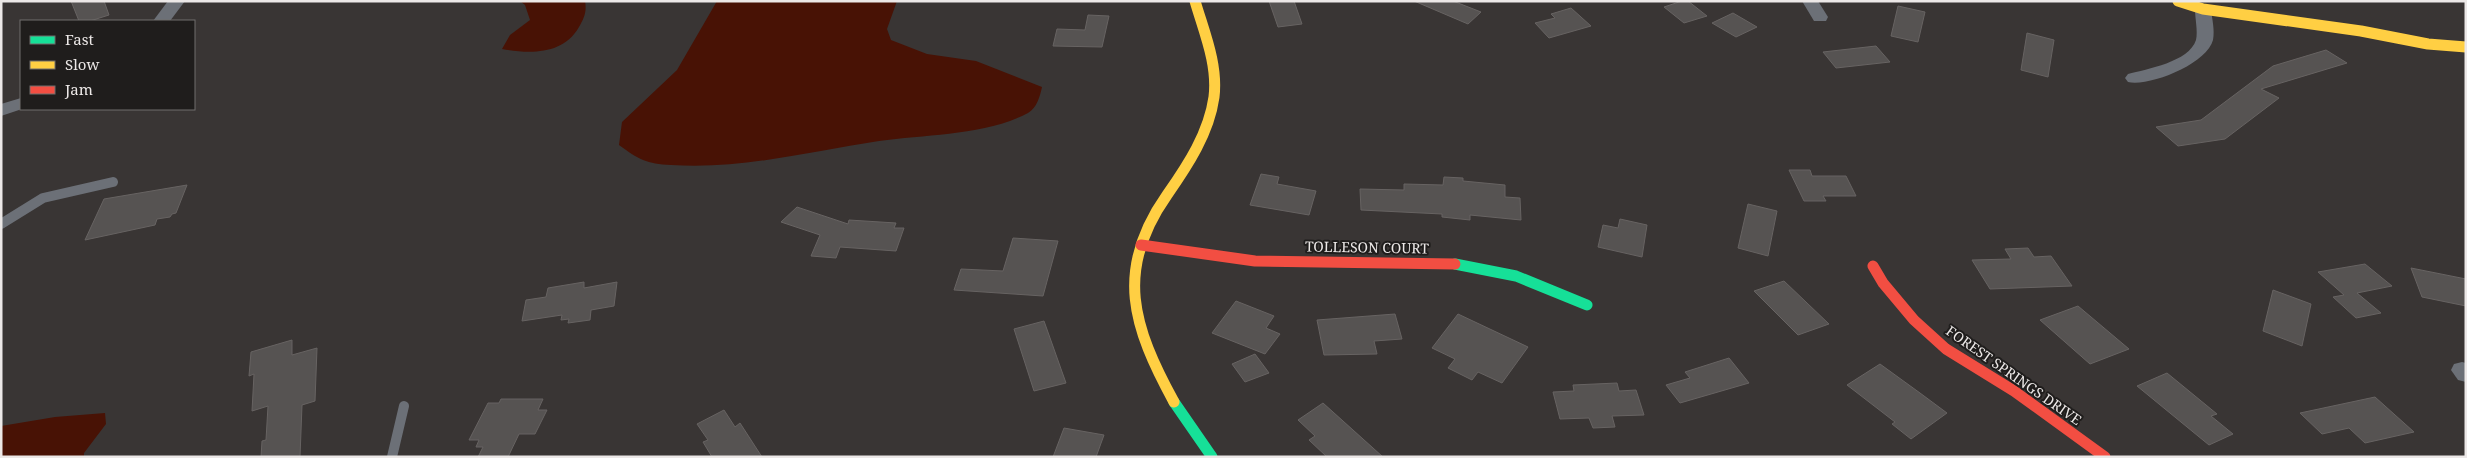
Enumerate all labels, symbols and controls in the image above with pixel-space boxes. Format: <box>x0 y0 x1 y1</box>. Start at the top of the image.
legend <box>20 20 195 110</box>
text: Fast <box>65 29 94 49</box>
text: Slow <box>65 54 99 74</box>
text: Jam <box>64 79 93 99</box>
street label: TOLLESON COURT <box>1305 236 1429 258</box>
street label: FOREST SPRINGS DRIVE <box>1943 321 2086 429</box>

